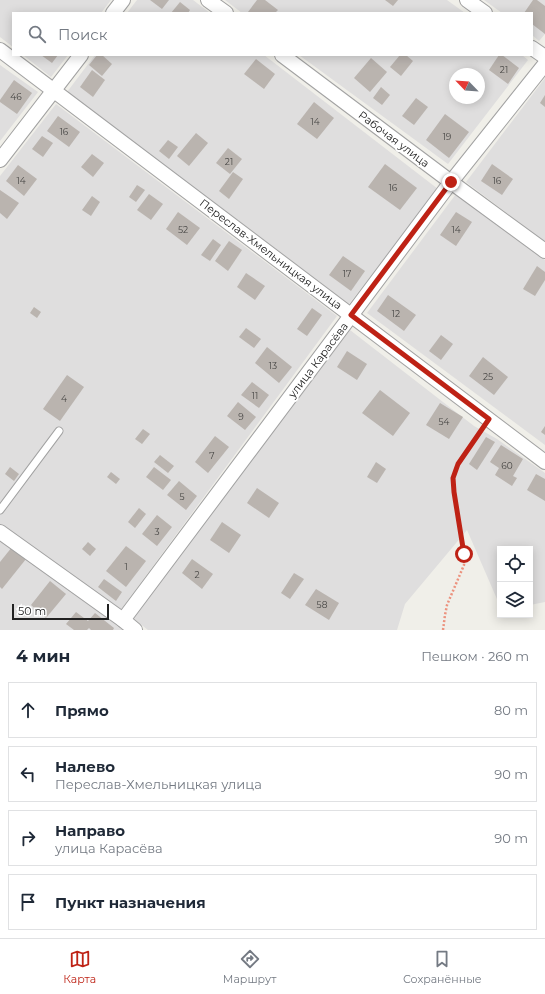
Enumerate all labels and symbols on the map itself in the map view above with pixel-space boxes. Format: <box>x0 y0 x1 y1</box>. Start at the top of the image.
house number: 21 <box>500 64 508 75</box>
north arrow <box>449 68 485 104</box>
house number: 46 <box>10 91 22 102</box>
street label: Рабочая улица <box>356 108 432 170</box>
house number: 14 <box>310 116 320 127</box>
house number: 16 <box>60 126 69 137</box>
house number: 19 <box>443 131 452 142</box>
house number: 21 <box>225 156 233 167</box>
route end <box>442 173 460 191</box>
house number: 14 <box>16 175 26 186</box>
house number: 16 <box>493 175 502 186</box>
house number: 16 <box>389 182 398 193</box>
street label: Переслав-Хмельницкая улица <box>197 196 345 312</box>
house number: 52 <box>178 224 188 235</box>
house number: 14 <box>451 224 461 235</box>
house number: 17 <box>343 268 351 279</box>
house number: 12 <box>392 308 400 319</box>
street label: улица Карасёва <box>284 319 351 401</box>
house number: 13 <box>269 360 277 371</box>
house number: 25 <box>483 371 493 382</box>
house number: 11 <box>252 390 258 401</box>
house number: 4 <box>61 393 67 404</box>
house number: 9 <box>238 411 244 422</box>
house number: 54 <box>438 416 450 427</box>
house number: 7 <box>209 450 215 461</box>
house number: 60 <box>501 460 513 471</box>
house number: 5 <box>179 491 185 502</box>
house number: 3 <box>154 526 160 537</box>
route start <box>455 545 473 563</box>
house number: 1 <box>124 561 128 572</box>
house number: 2 <box>194 569 200 580</box>
house number: 58 <box>317 599 328 610</box>
scale bar <box>12 602 109 621</box>

